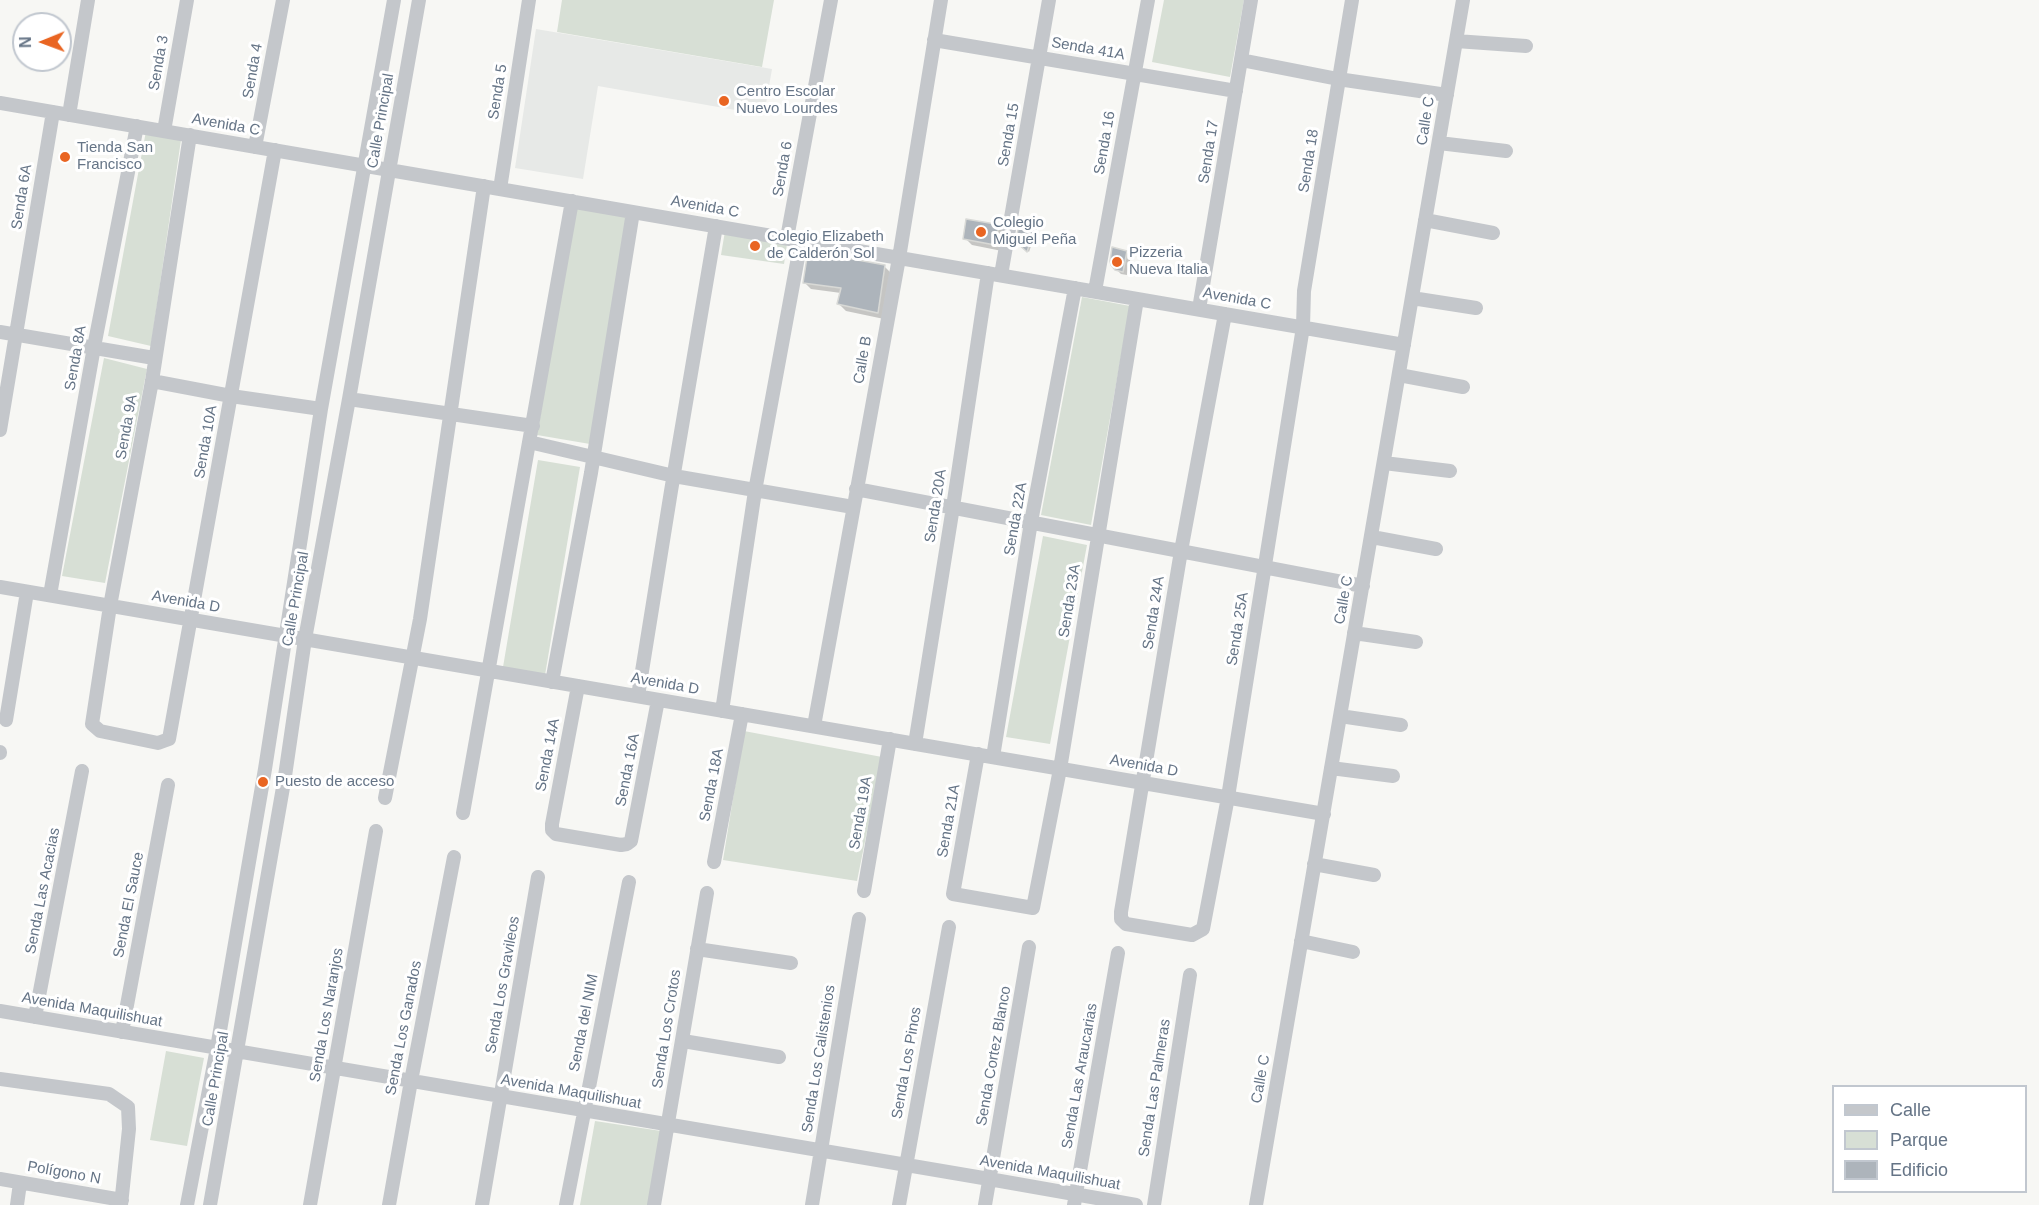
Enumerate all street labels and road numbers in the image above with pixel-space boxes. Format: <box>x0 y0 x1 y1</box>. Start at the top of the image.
street label: Senda 3 <box>145 34 173 92</box>
street label: Senda 41A <box>1050 34 1126 64</box>
street label: Senda 4 <box>239 42 267 100</box>
street label: Senda 5 <box>485 63 511 121</box>
street label: Calle Principal <box>364 72 398 170</box>
street label: Calle C <box>1413 95 1439 147</box>
street label: Senda 15 <box>995 102 1023 168</box>
street label: Avenida C <box>190 110 262 140</box>
street label: Senda 16 <box>1091 110 1119 176</box>
street label: Senda 17 <box>1195 119 1223 185</box>
street label: Senda 18 <box>1295 128 1323 194</box>
street label: Senda 6 <box>769 140 797 198</box>
street label: Senda 6A <box>8 163 36 231</box>
street label: Avenida C <box>669 192 741 222</box>
street label: Avenida C <box>1201 284 1273 314</box>
street label: Senda 8A <box>61 324 91 392</box>
street label: Calle B <box>850 335 876 385</box>
street label: Senda 9A <box>112 393 142 461</box>
street label: Senda 10A <box>191 404 221 480</box>
street label: Senda 20A <box>921 468 951 544</box>
street label: Senda 22A <box>1001 481 1031 557</box>
street label: Calle Principal <box>279 550 313 648</box>
street label: Senda 23A <box>1055 563 1085 639</box>
street label: Calle C <box>1331 574 1357 626</box>
street label: Senda 24A <box>1139 575 1169 651</box>
street label: Avenida D <box>150 587 222 617</box>
street label: Senda 25A <box>1223 591 1253 667</box>
street label: Avenida D <box>629 669 701 699</box>
street label: Senda 14A <box>532 717 564 793</box>
street label: Senda 16A <box>612 732 644 808</box>
street label: Senda 18A <box>696 747 728 823</box>
street label: Avenida D <box>1108 751 1180 781</box>
street label: Senda 19A <box>846 775 876 851</box>
street label: Senda 21A <box>934 783 964 859</box>
street label: Senda Las Acacias <box>22 826 64 956</box>
street label: Senda El Sauce <box>110 850 148 960</box>
street label: Senda Los Gravileos <box>482 915 524 1055</box>
street label: Senda Los Naranjos <box>306 947 348 1083</box>
street label: Senda Los Ganados <box>382 959 426 1097</box>
street label: Senda Los Crotos <box>649 968 685 1090</box>
street label: Senda del NIM <box>566 973 602 1073</box>
street label: Senda Los Calistenios <box>798 984 840 1134</box>
street label: Senda Cortez Blanco <box>973 985 1015 1127</box>
street label: Avenida Maquilishuat <box>20 989 164 1031</box>
street label: Senda Las Araucarias <box>1058 1002 1102 1150</box>
street label: Senda Los Pinos <box>888 1006 926 1120</box>
street label: Senda Las Palmeras <box>1135 1018 1175 1158</box>
street label: Calle Principal <box>199 1030 233 1128</box>
street label: Calle C <box>1248 1053 1274 1105</box>
street label: Avenida Maquilishuat <box>499 1071 643 1113</box>
street label: Avenida Maquilishuat <box>978 1152 1122 1194</box>
street label: Polígono N <box>26 1158 102 1188</box>

